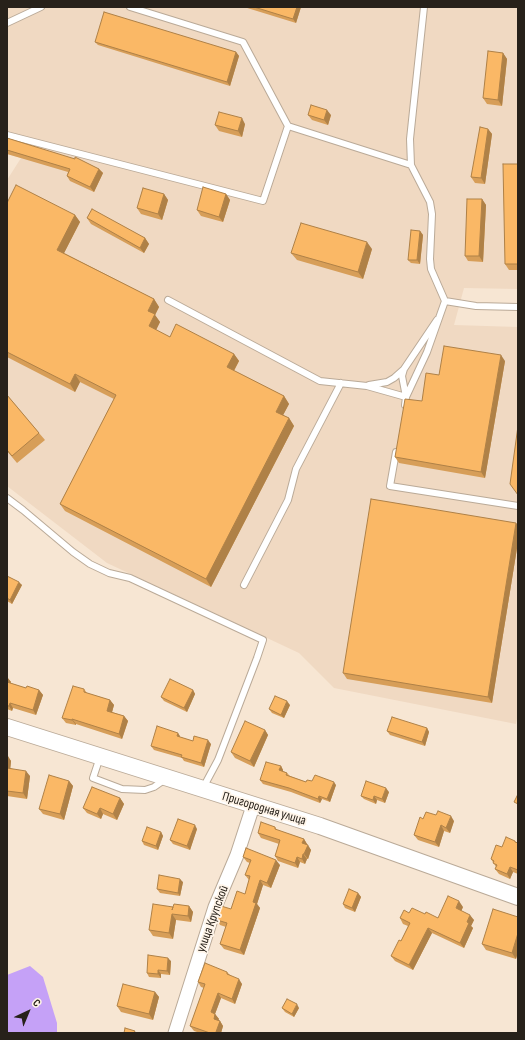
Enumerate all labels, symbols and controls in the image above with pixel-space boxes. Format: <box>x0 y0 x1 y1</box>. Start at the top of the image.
street label: Пригородная улица <box>220 789 308 829</box>
street label: улица Крупской <box>194 883 232 955</box>
north arrow <box>8 992 48 1032</box>
text: С <box>30 996 43 1010</box>

